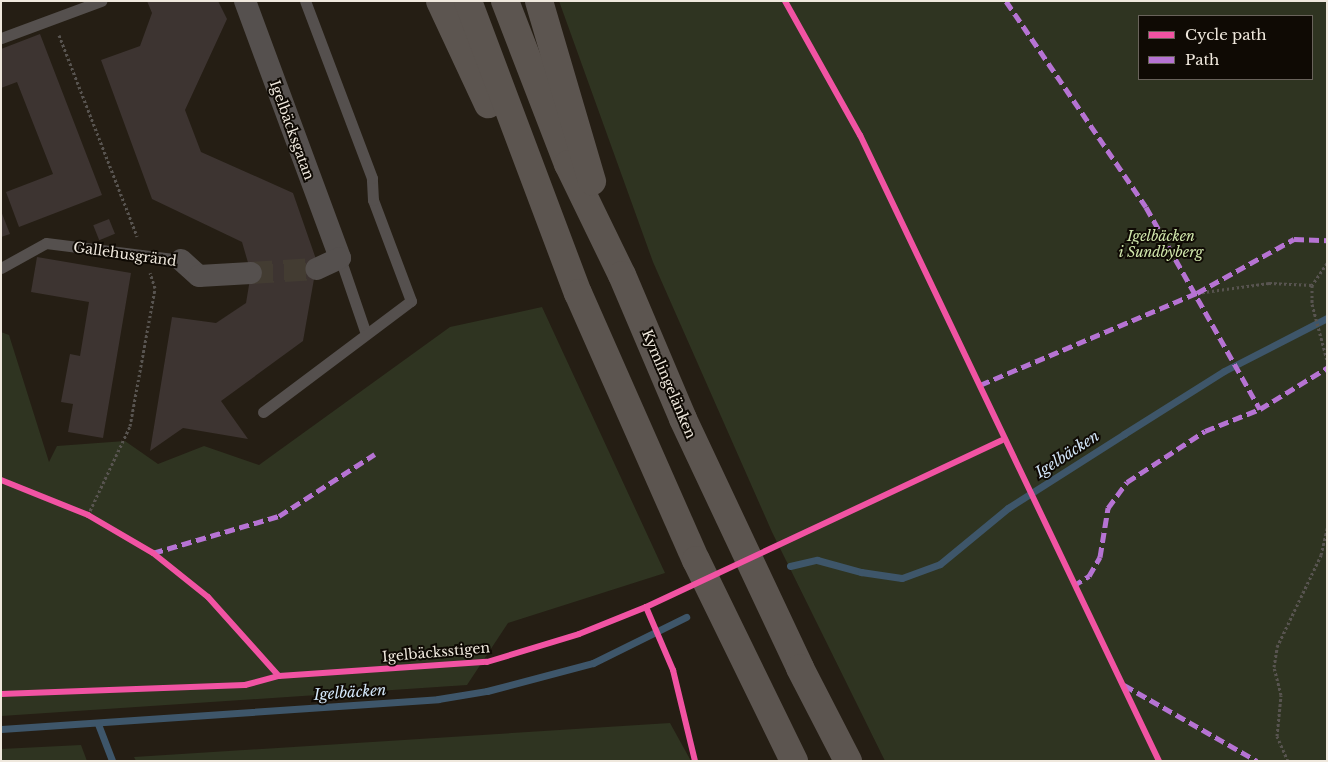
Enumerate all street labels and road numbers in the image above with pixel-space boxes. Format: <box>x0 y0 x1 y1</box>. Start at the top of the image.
street label: Igelbäcksgatan <box>266 78 318 182</box>
street label: Gallehusgränd <box>72 238 178 270</box>
street label: Kymlingelänken <box>638 327 700 441</box>
street label: Igelbäcksstigen <box>381 639 491 665</box>

